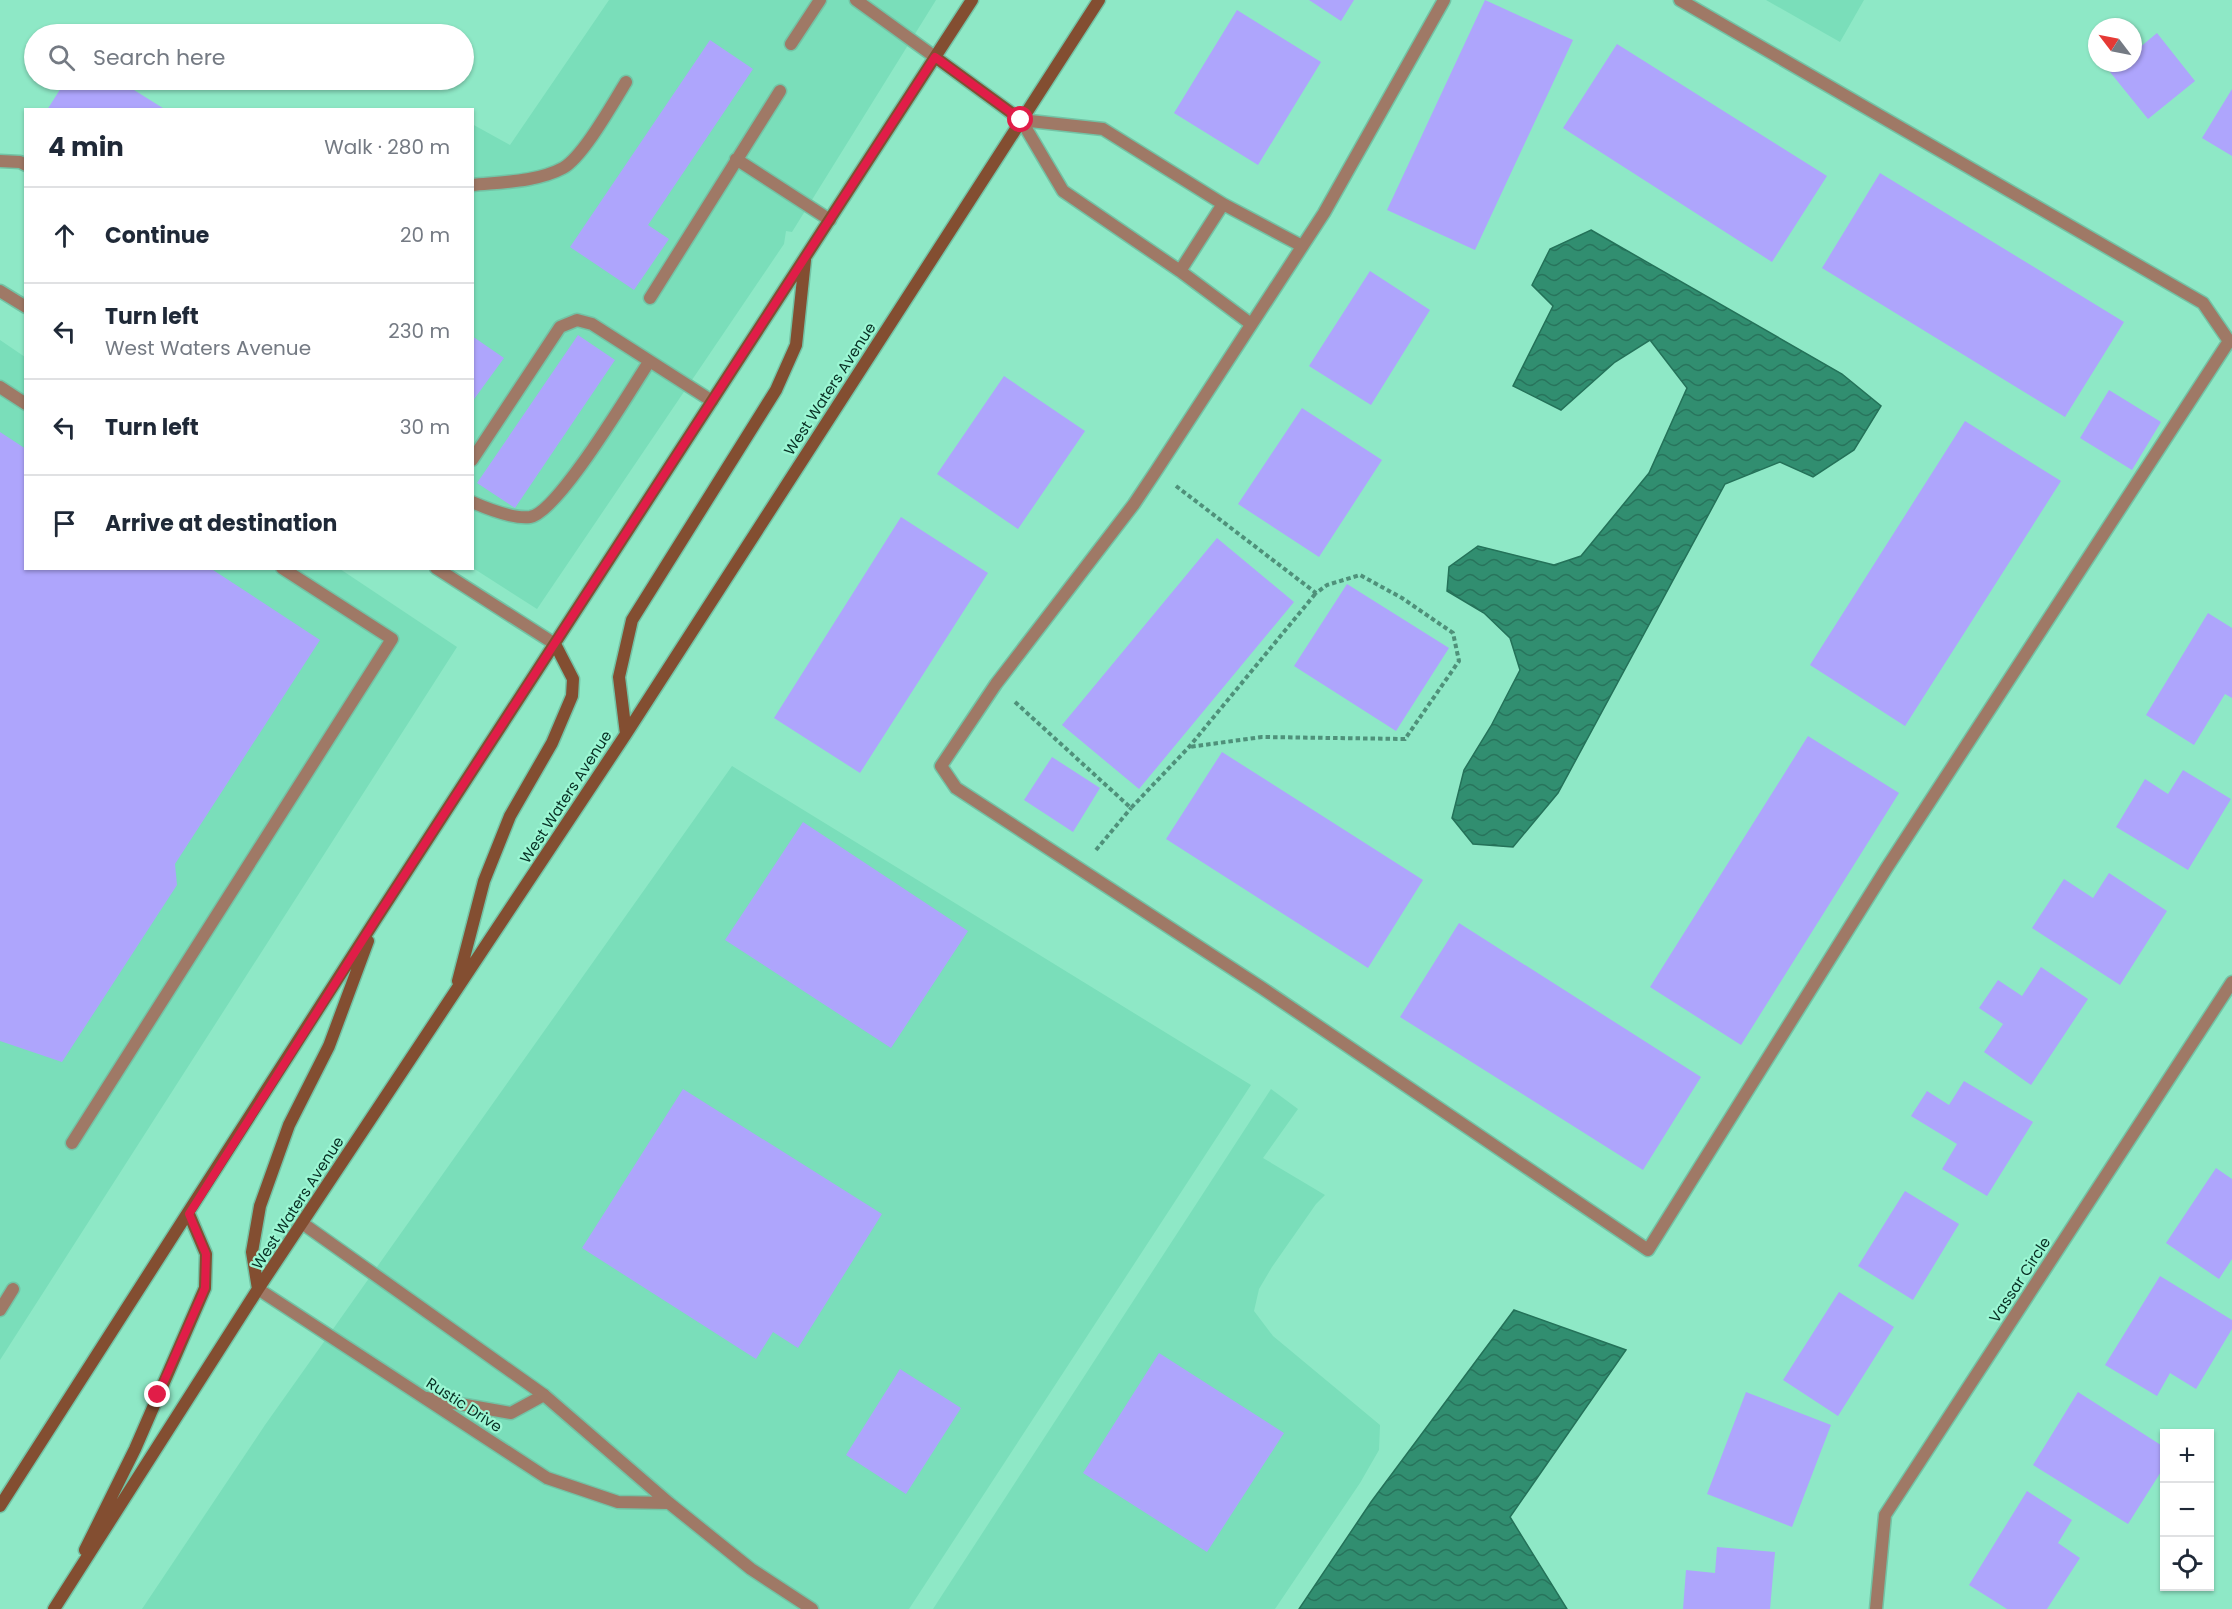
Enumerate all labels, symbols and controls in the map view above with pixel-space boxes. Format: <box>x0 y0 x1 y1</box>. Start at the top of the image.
north arrow <box>2088 18 2142 72</box>
search box <box>24 24 474 90</box>
icon: search <box>45 41 78 74</box>
text: Search here <box>93 42 226 73</box>
route start <box>1007 106 1033 132</box>
text: 4 min <box>48 129 124 165</box>
text: Walk · 280 m <box>324 133 450 161</box>
icon: ahead <box>48 219 81 252</box>
text: Continue <box>105 220 209 251</box>
text: 20 m <box>400 221 450 249</box>
text: Turn left <box>105 301 199 332</box>
icon: left <box>48 315 81 348</box>
text: 230 m <box>388 317 450 345</box>
street label: West Waters Avenue <box>779 318 880 459</box>
text: West Waters Avenue <box>105 334 311 362</box>
icon: left <box>48 411 81 444</box>
text: Turn left <box>105 412 199 443</box>
text: 30 m <box>400 413 450 441</box>
icon: arrive <box>48 507 81 540</box>
text: Arrive at destination <box>105 508 337 539</box>
street label: West Waters Avenue <box>515 726 616 867</box>
street label: West Waters Avenue <box>247 1132 348 1273</box>
street label: Vassar Circle <box>1984 1233 2055 1327</box>
street label: Rustic Drive <box>422 1372 506 1437</box>
route end <box>144 1381 170 1407</box>
map controls <box>2160 1429 2214 1591</box>
button: + <box>2160 1429 2214 1483</box>
button: − <box>2160 1483 2214 1537</box>
button: locate <box>2160 1537 2214 1591</box>

